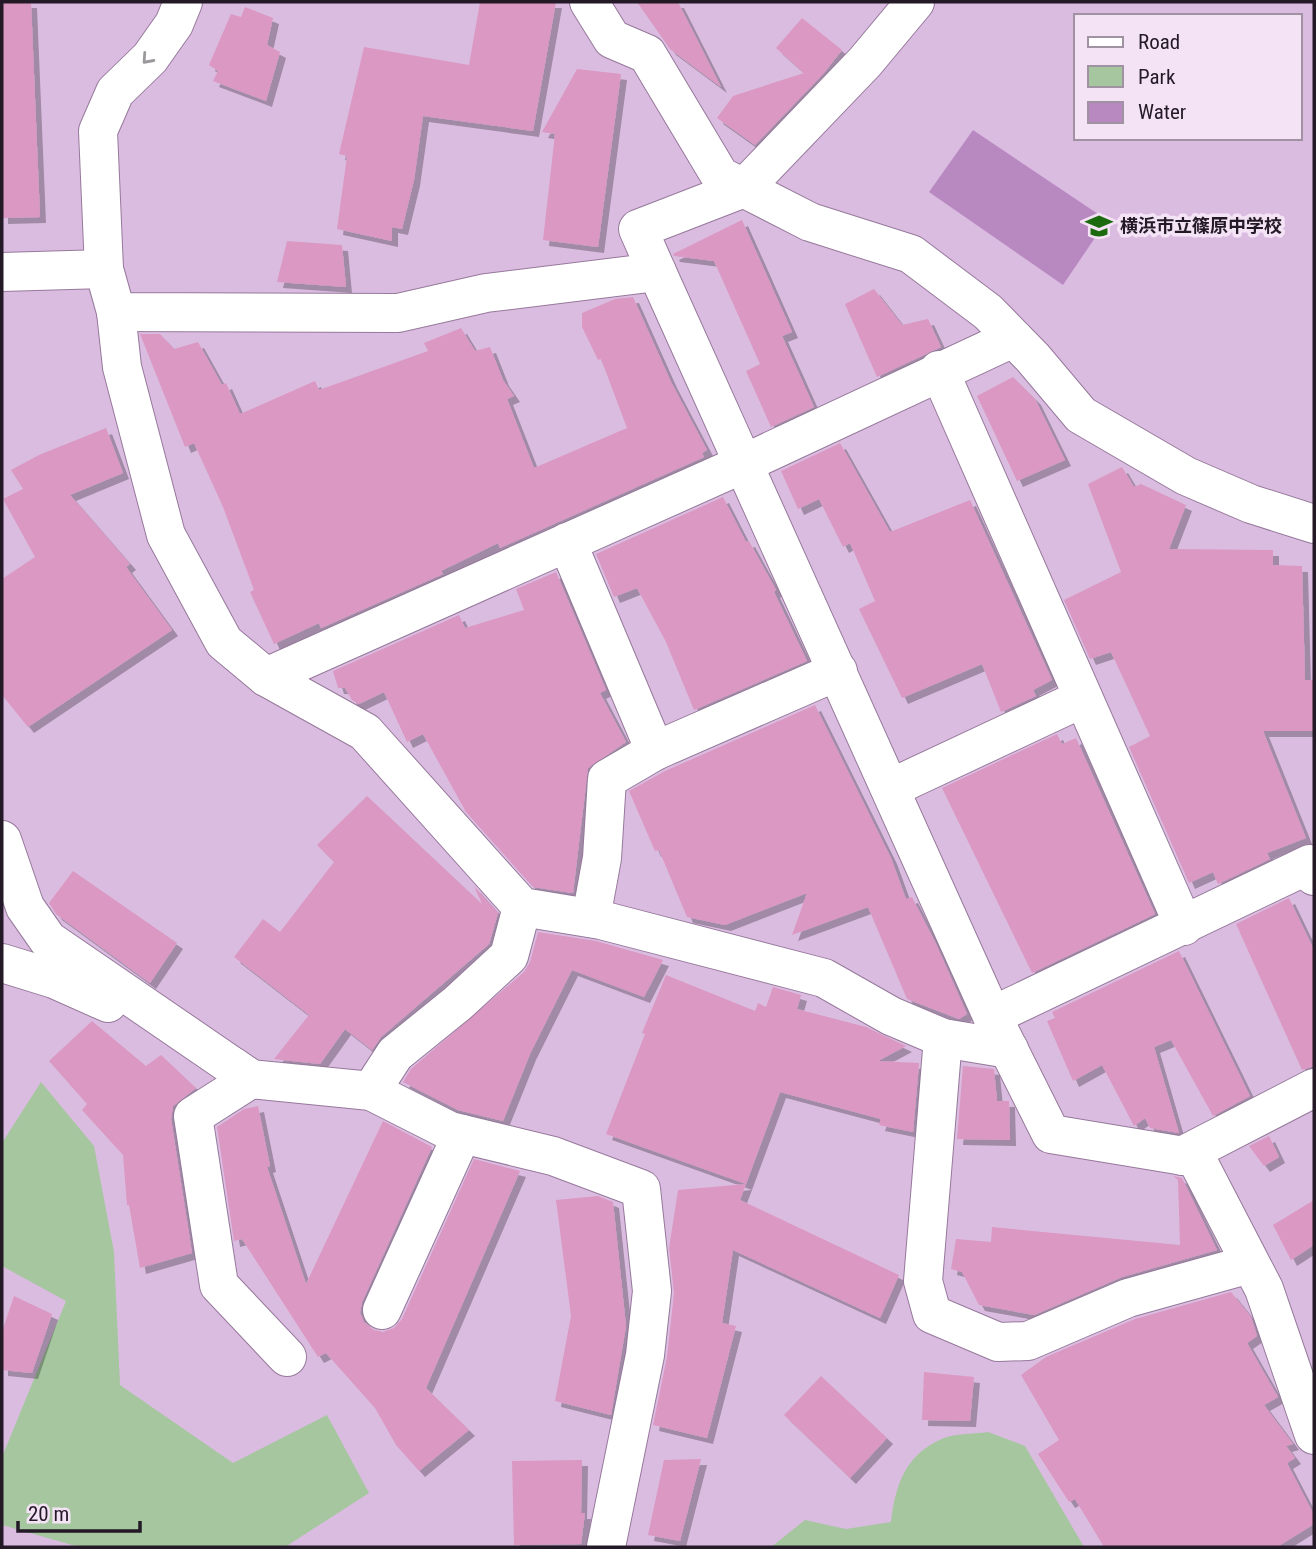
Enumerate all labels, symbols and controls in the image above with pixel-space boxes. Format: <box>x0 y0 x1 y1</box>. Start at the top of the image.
legend <box>1074 14 1302 140</box>
text: Road <box>1138 30 1180 54</box>
one-way arrow <box>143 51 156 64</box>
text: Park <box>1138 65 1176 89</box>
text: Water <box>1138 100 1186 124</box>
school or university icon: 横浜市立篠原中学校 <box>1084 211 1114 241</box>
place label: 横浜市立篠原中学校 <box>1120 215 1282 236</box>
scale bar <box>18 1490 140 1534</box>
text: 20 m <box>28 1502 69 1526</box>

